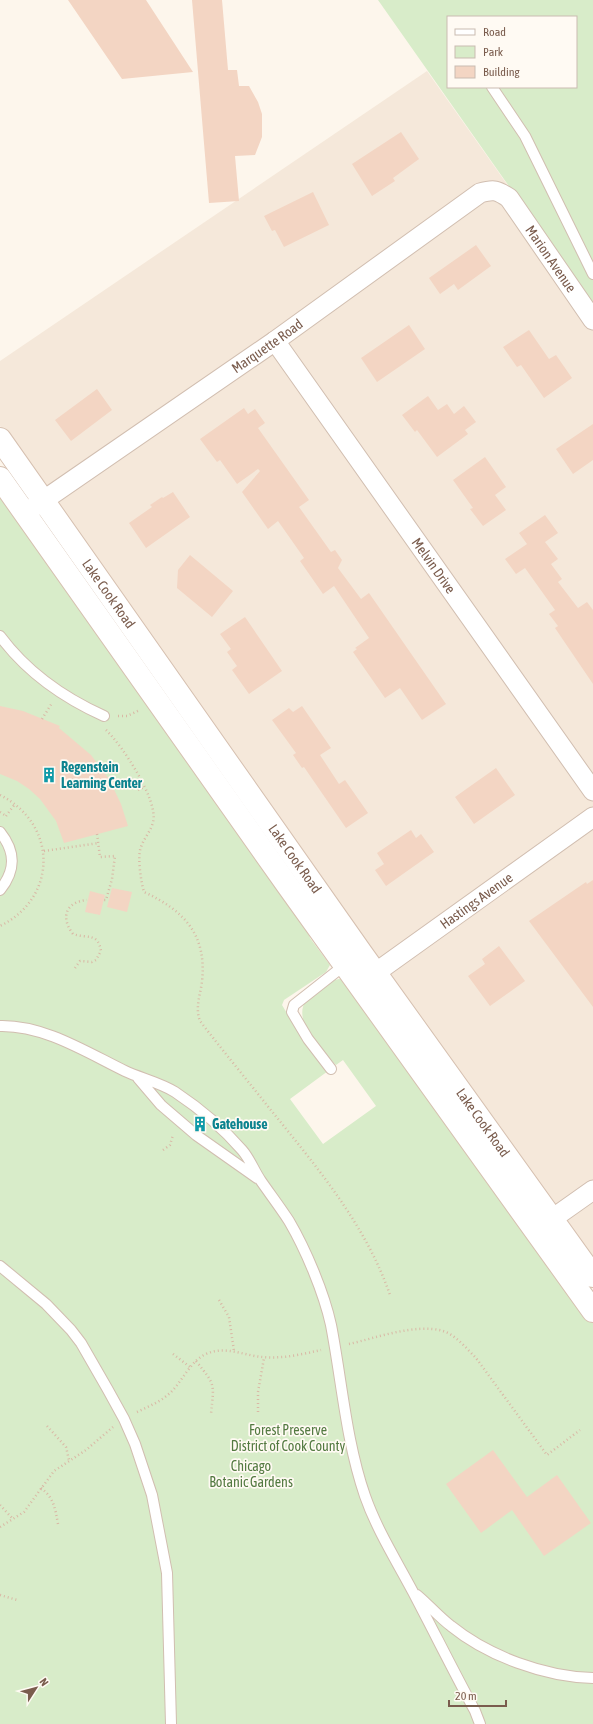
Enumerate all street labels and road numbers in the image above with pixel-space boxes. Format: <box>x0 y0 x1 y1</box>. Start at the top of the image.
street label: Marion Avenue <box>522 222 579 295</box>
street label: Marquette Road <box>229 316 306 376</box>
street label: Melvin Drive <box>409 535 459 596</box>
street label: Lake Cook Road <box>79 556 138 631</box>
street label: Lake Cook Road <box>265 821 325 896</box>
street label: Hastings Avenue <box>437 869 516 932</box>
street label: Lake Cook Road <box>453 1085 513 1160</box>

